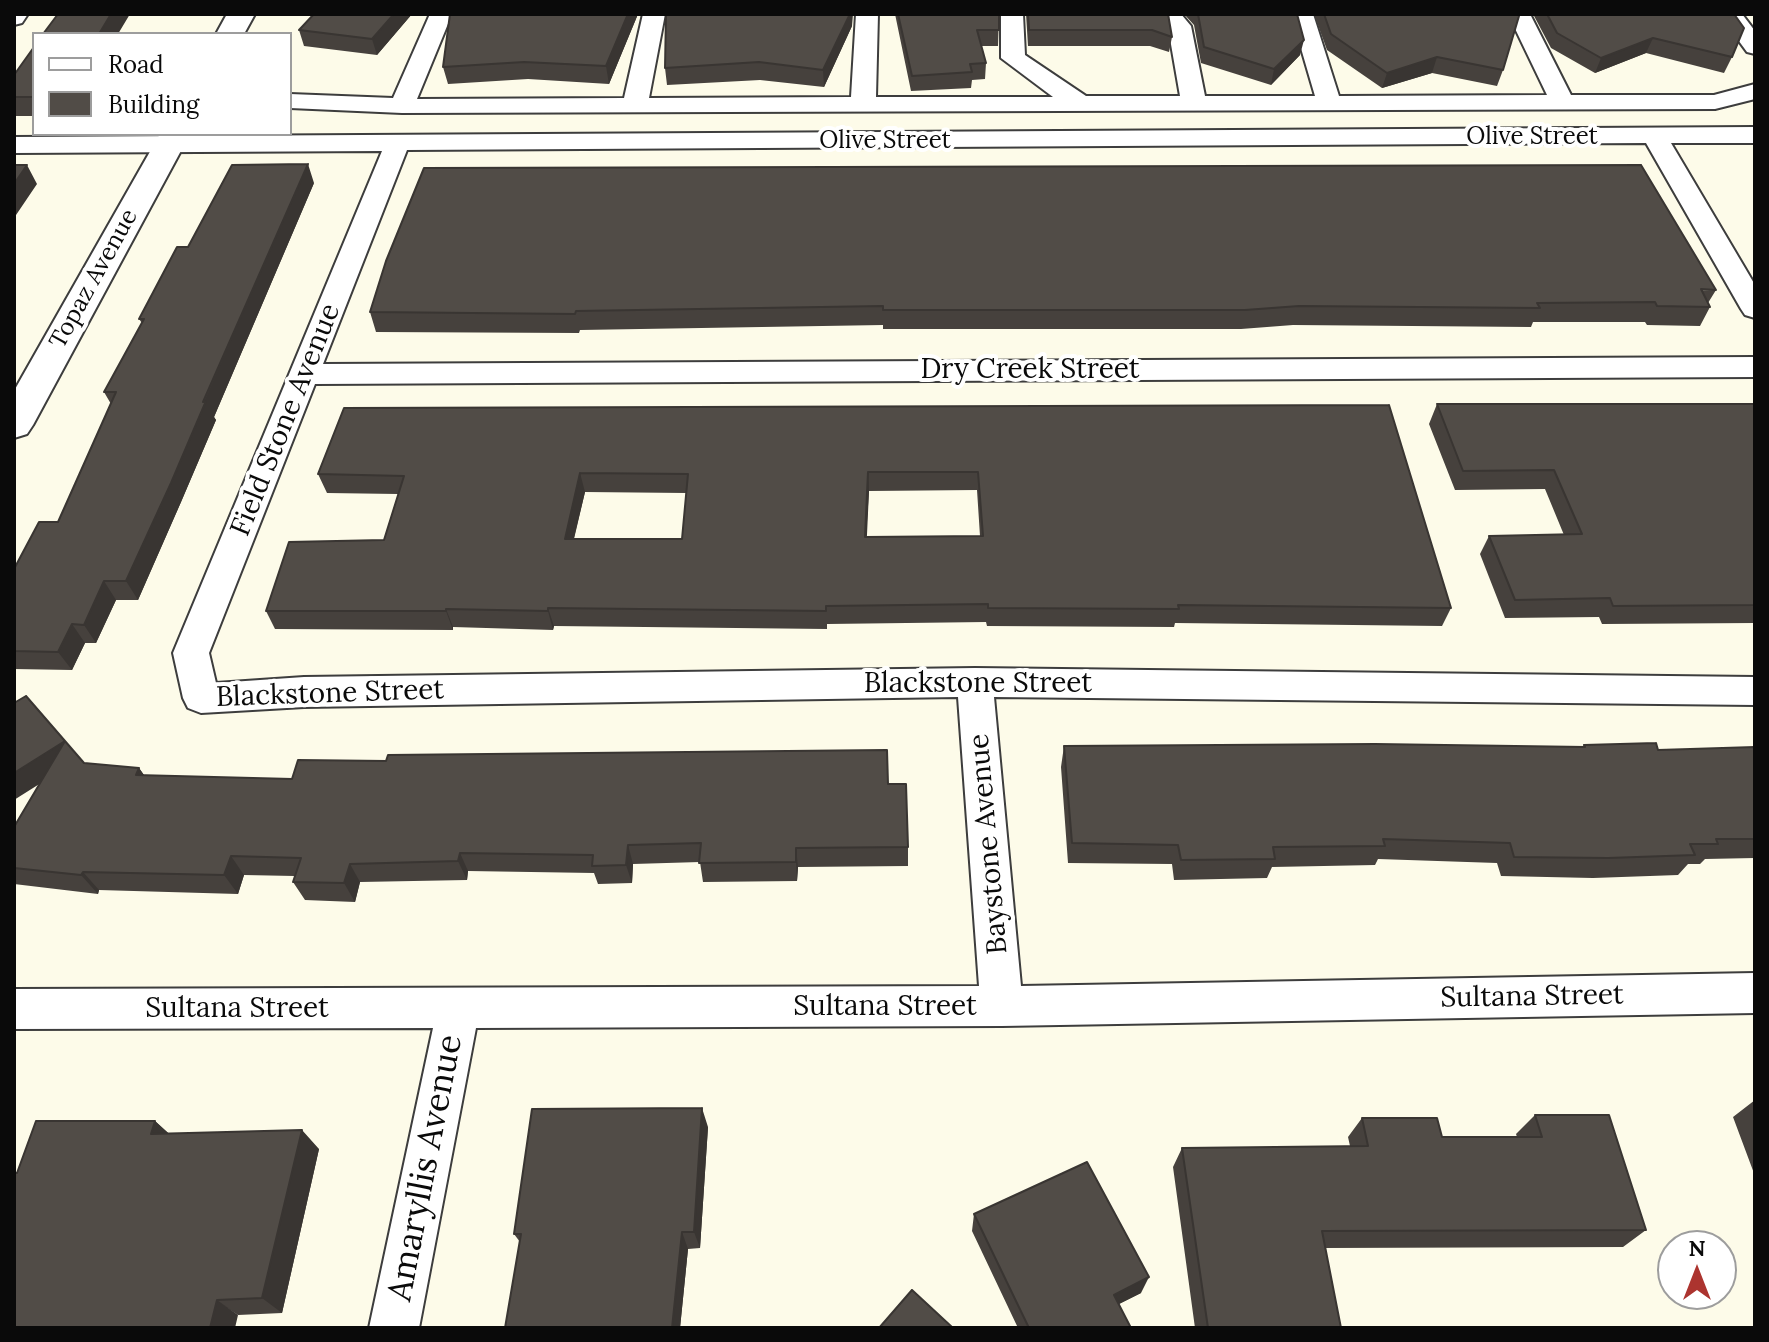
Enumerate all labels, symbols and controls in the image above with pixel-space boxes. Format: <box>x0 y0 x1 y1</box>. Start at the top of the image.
legend <box>32 32 292 136</box>
text: Road <box>108 49 164 80</box>
text: Building <box>108 89 199 120</box>
street label: Olive Street <box>1466 123 1598 151</box>
street label: Olive Street <box>819 127 951 155</box>
street label: Topaz Avenue <box>44 204 144 354</box>
street label: Field Stone Avenue <box>224 299 348 541</box>
street label: Dry Creek Street <box>920 353 1140 387</box>
street label: Blackstone Street <box>864 667 1092 701</box>
street label: Blackstone Street <box>215 673 445 715</box>
street label: Baystone Avenue <box>963 732 1015 956</box>
street label: Sultana Street <box>1440 979 1624 1015</box>
street label: Sultana Street <box>793 990 977 1024</box>
street label: Sultana Street <box>145 992 329 1026</box>
street label: Amaryllis Avenue <box>380 1031 472 1305</box>
north arrow <box>1657 1230 1737 1310</box>
text: N <box>1688 1234 1706 1262</box>

